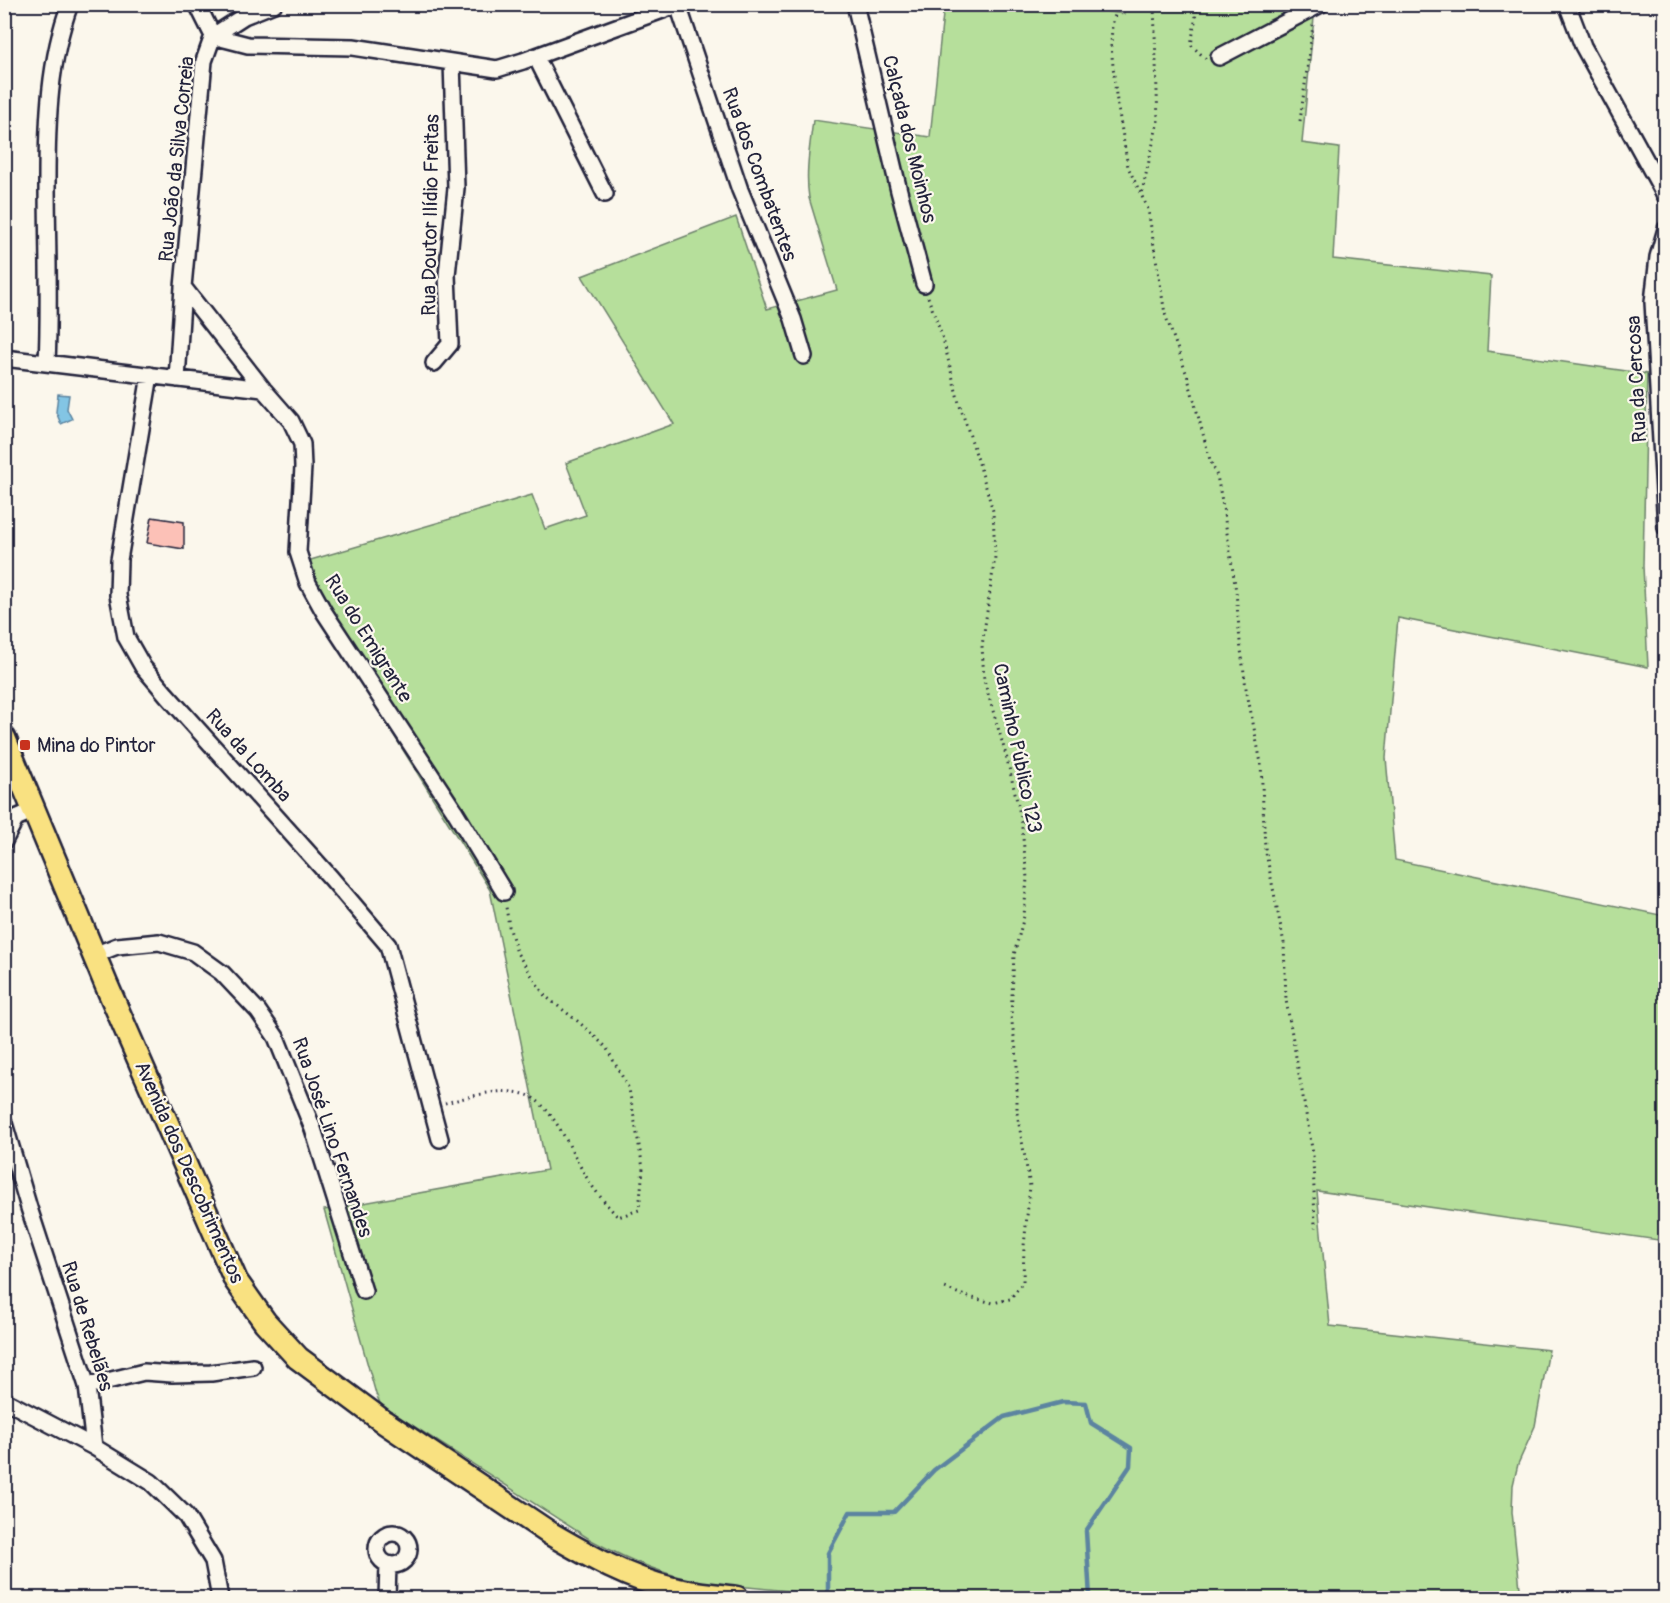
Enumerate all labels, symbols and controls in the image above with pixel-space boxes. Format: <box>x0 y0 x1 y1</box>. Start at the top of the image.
street label: Calçada dos Moinhos <box>877 53 942 226</box>
street label: Rua João da Silva Correia <box>153 55 200 263</box>
street label: Rua dos Combatentes <box>716 84 803 264</box>
street label: Rua Doutor Ilídio Freitas <box>416 114 445 316</box>
street label: Rua da Cercosa <box>1621 315 1652 443</box>
street label: Rua do Emigrante <box>319 570 418 707</box>
street label: Caminho Público 123 <box>987 661 1048 835</box>
street label: Rua da Lomba <box>200 703 297 807</box>
place label: Mina do Pintor <box>37 733 156 758</box>
marker: Mina do Pintor <box>18 738 32 752</box>
street label: Rua José Lino Fernandes <box>287 1034 378 1240</box>
street label: Avenida dos Descobrimentos <box>129 1057 250 1287</box>
street label: Rua de Rebelães <box>56 1258 119 1394</box>

